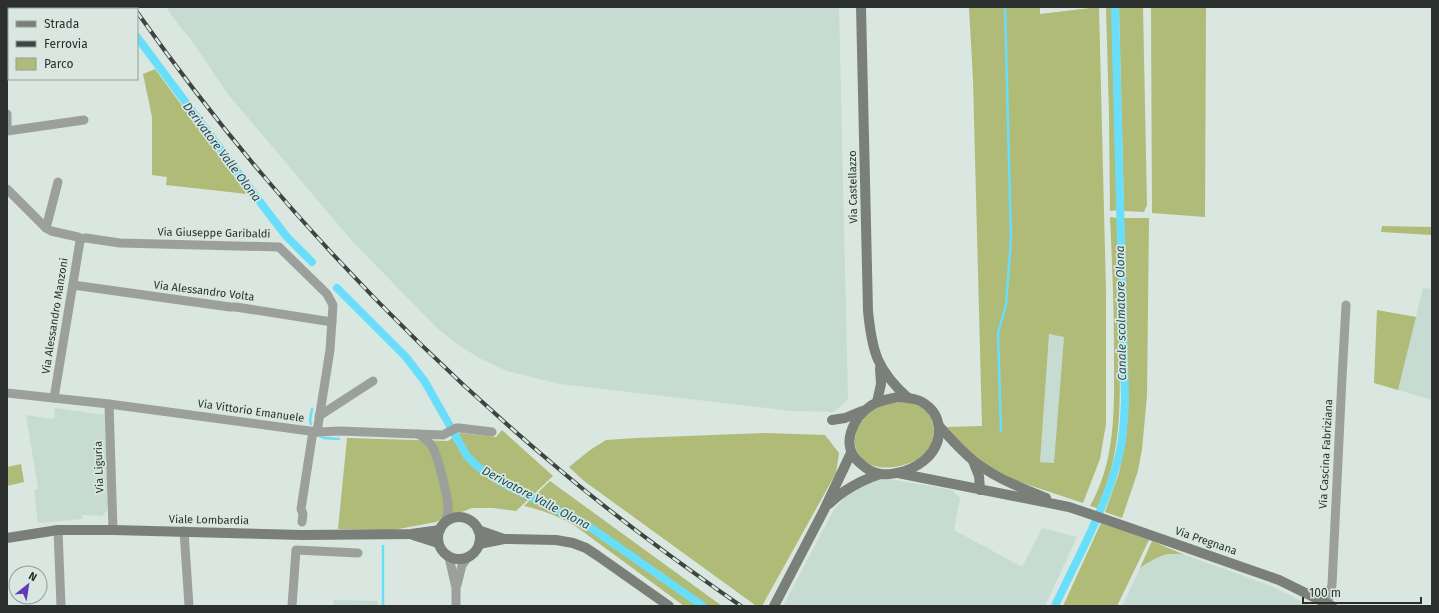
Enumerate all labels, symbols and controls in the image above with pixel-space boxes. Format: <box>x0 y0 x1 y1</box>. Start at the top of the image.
legend <box>8 8 138 80</box>
text: Strada <box>44 17 79 31</box>
text: Ferrovia <box>44 37 88 51</box>
text: Parco <box>44 57 74 71</box>
water label: Derivatore Valle Olona <box>180 100 264 204</box>
street label: Via Castellazzo <box>846 150 860 224</box>
street label: Via Giuseppe Garibaldi <box>157 226 271 240</box>
water label: Canale scolmatore Olona <box>1113 245 1129 381</box>
street label: Via Alessandro Manzoni <box>39 257 71 375</box>
street label: Via Alessandro Volta <box>153 278 255 304</box>
street label: Via Vittorio Emanuele <box>197 397 305 425</box>
street label: Via Cascina Fabriziana <box>1317 399 1335 509</box>
street label: Via Liguria <box>92 441 106 493</box>
water label: Derivatore Valle Olona <box>480 464 593 533</box>
street label: Viale Lombardia <box>169 513 249 527</box>
street label: Via Pregnana <box>1173 524 1239 558</box>
north arrow <box>8 565 48 605</box>
text: N <box>26 569 39 584</box>
scale bar <box>1303 579 1421 605</box>
text: 100 m <box>1309 586 1341 600</box>

